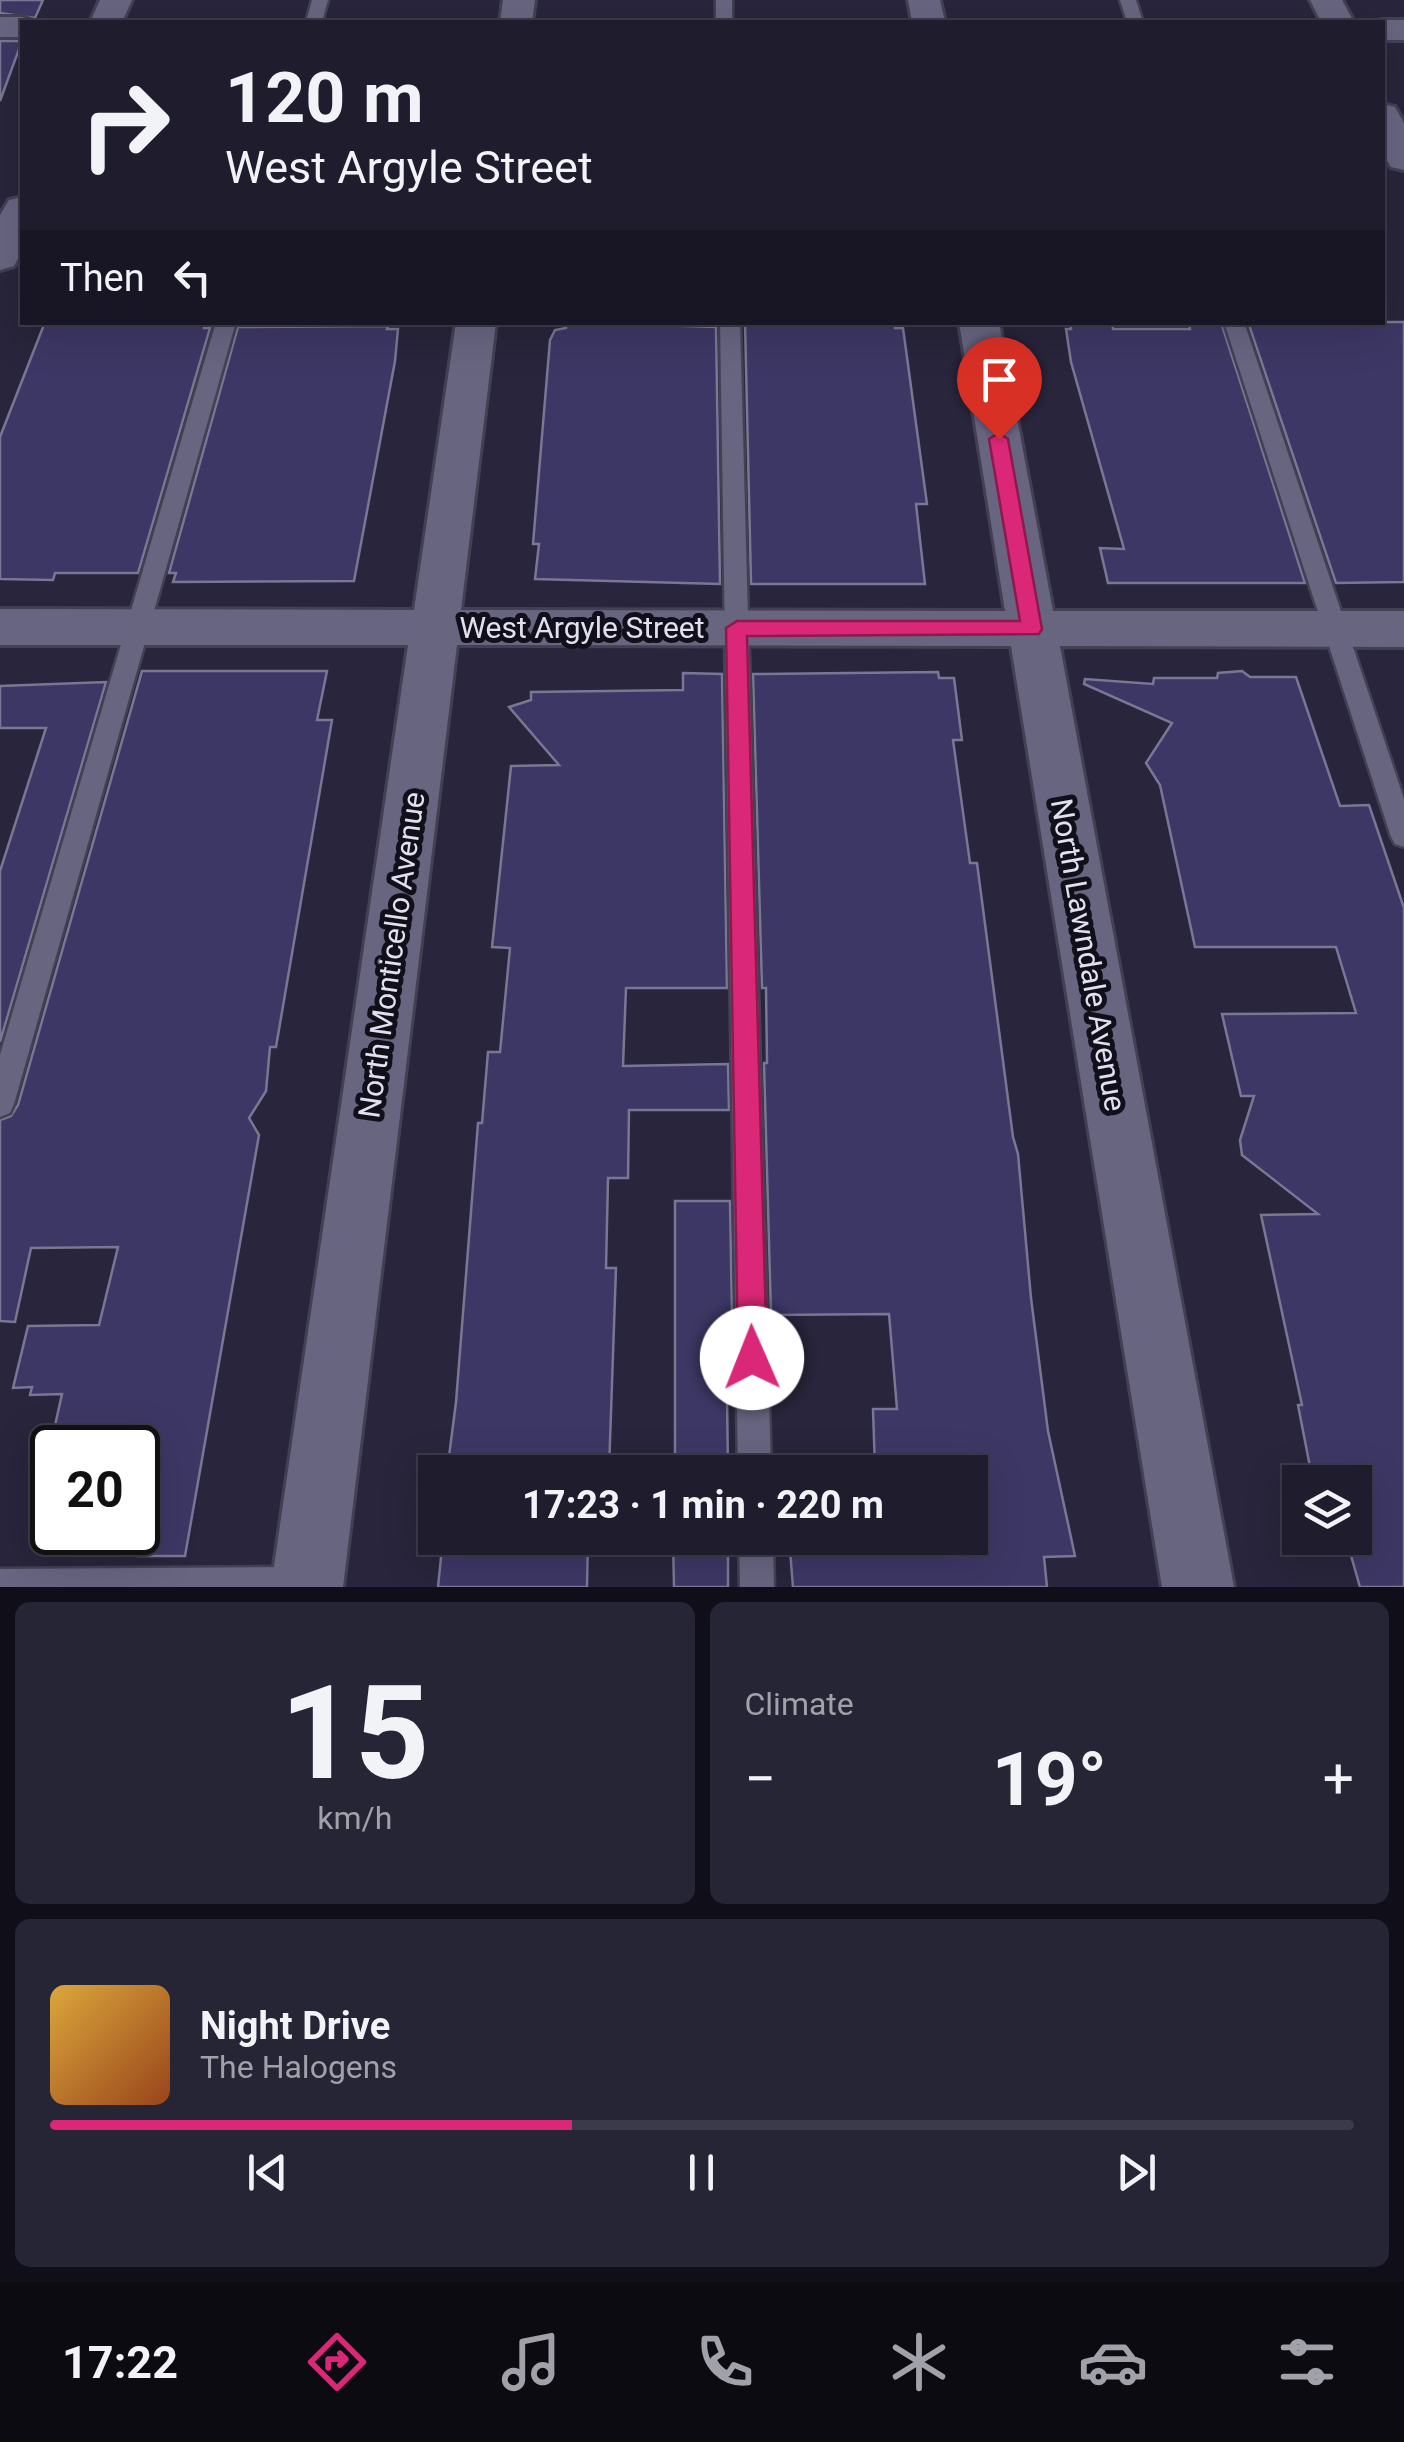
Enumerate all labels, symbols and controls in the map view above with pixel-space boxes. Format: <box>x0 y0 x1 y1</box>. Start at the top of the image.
text: 120 m <box>225 57 424 139</box>
icon: right <box>60 60 190 190</box>
text: West Argyle Street <box>225 141 593 194</box>
icon: left <box>165 250 220 305</box>
text: Then <box>60 256 145 300</box>
pin <box>957 337 1042 440</box>
icon: arrive <box>972 352 1027 407</box>
street label: West Argyle Street <box>459 610 705 645</box>
street label: North Monticello Avenue <box>351 790 432 1120</box>
street label: North Lawndale Avenue <box>1044 796 1133 1114</box>
position arrow <box>700 1306 804 1410</box>
speed limit sign: 20 <box>30 1425 160 1555</box>
map controls <box>1282 1465 1372 1555</box>
button: layers <box>1282 1465 1372 1555</box>
text: 17:23 · 1 min · 220 m <box>522 1483 884 1527</box>
text: 15 <box>280 1657 429 1810</box>
text: Climate <box>745 1685 854 1723</box>
text: 19° <box>992 1735 1107 1823</box>
text: − <box>745 1747 776 1811</box>
text: + <box>1323 1747 1354 1811</box>
text: km/h <box>317 1799 392 1837</box>
text: Night Drive <box>200 2004 390 2048</box>
text: The Halogens <box>200 2048 397 2086</box>
icon: previous <box>240 2145 295 2200</box>
icon: pause <box>674 2145 729 2200</box>
icon: next <box>1109 2145 1164 2200</box>
icon: directions <box>302 2327 372 2397</box>
icon: music <box>496 2327 566 2397</box>
icon: phone <box>690 2327 760 2397</box>
icon: climate <box>884 2327 954 2397</box>
icon: car <box>1078 2327 1148 2397</box>
icon: filters <box>1272 2327 1342 2397</box>
text: 17:22 <box>62 2336 178 2389</box>

